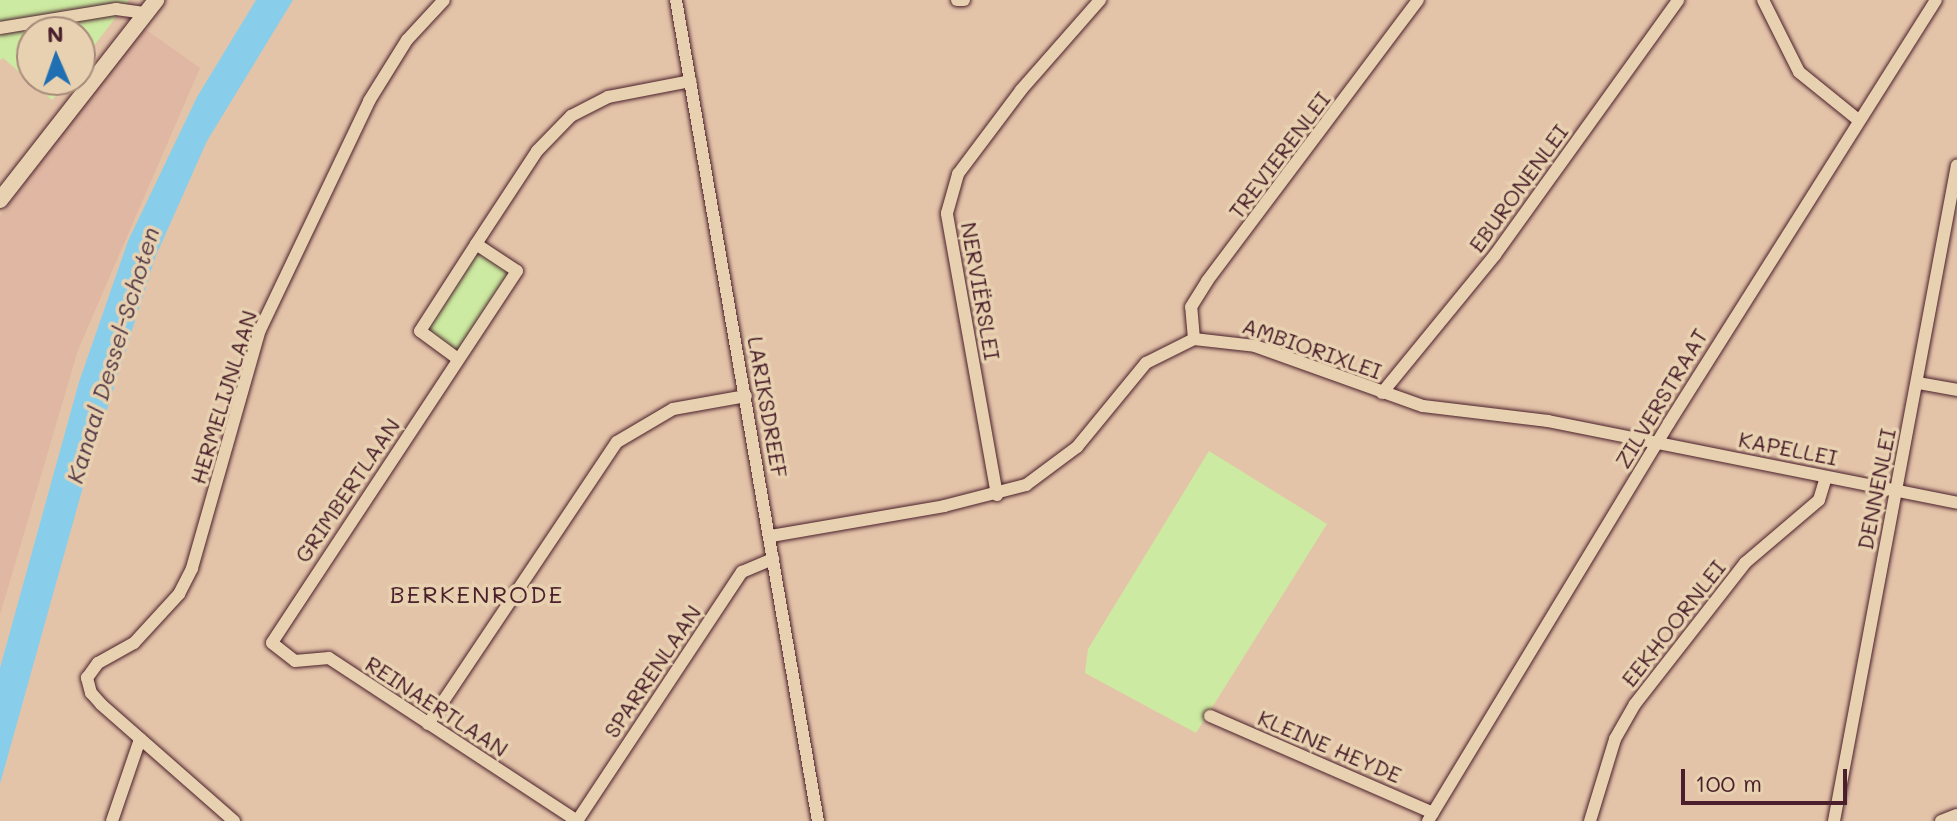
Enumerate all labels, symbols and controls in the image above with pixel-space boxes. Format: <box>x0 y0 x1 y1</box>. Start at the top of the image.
north arrow <box>16 16 96 96</box>
text: N <box>46 19 64 48</box>
street label: TREVIERENLEI <box>1223 86 1335 224</box>
street label: EBURONENLEI <box>1463 119 1573 257</box>
street label: NERVIËRSLEI <box>956 220 1006 362</box>
water label: Kanaal Dessel-Schoten <box>59 224 165 486</box>
street label: HERMELIJNLAAN <box>184 307 262 487</box>
street label: AMBIORIXLEI <box>1239 312 1385 384</box>
street label: ZILVERSTRAAT <box>1609 323 1713 473</box>
street label: LARIKSDREEF <box>743 334 793 480</box>
street label: GRIMBERTLAAN <box>289 413 405 567</box>
street label: KAPELLEI <box>1736 426 1840 470</box>
street label: DENNENLEI <box>1851 426 1901 552</box>
street label: EEKHOORNLEI <box>1615 554 1731 692</box>
district label: BERKENRODE <box>390 580 564 608</box>
street label: SPARRENLAAN <box>598 600 706 742</box>
street label: REINAERTLAAN <box>361 650 513 762</box>
street label: KLEINE HEYDE <box>1254 704 1406 788</box>
scale bar <box>1685 753 1851 803</box>
text: 100 m <box>1695 767 1762 798</box>

